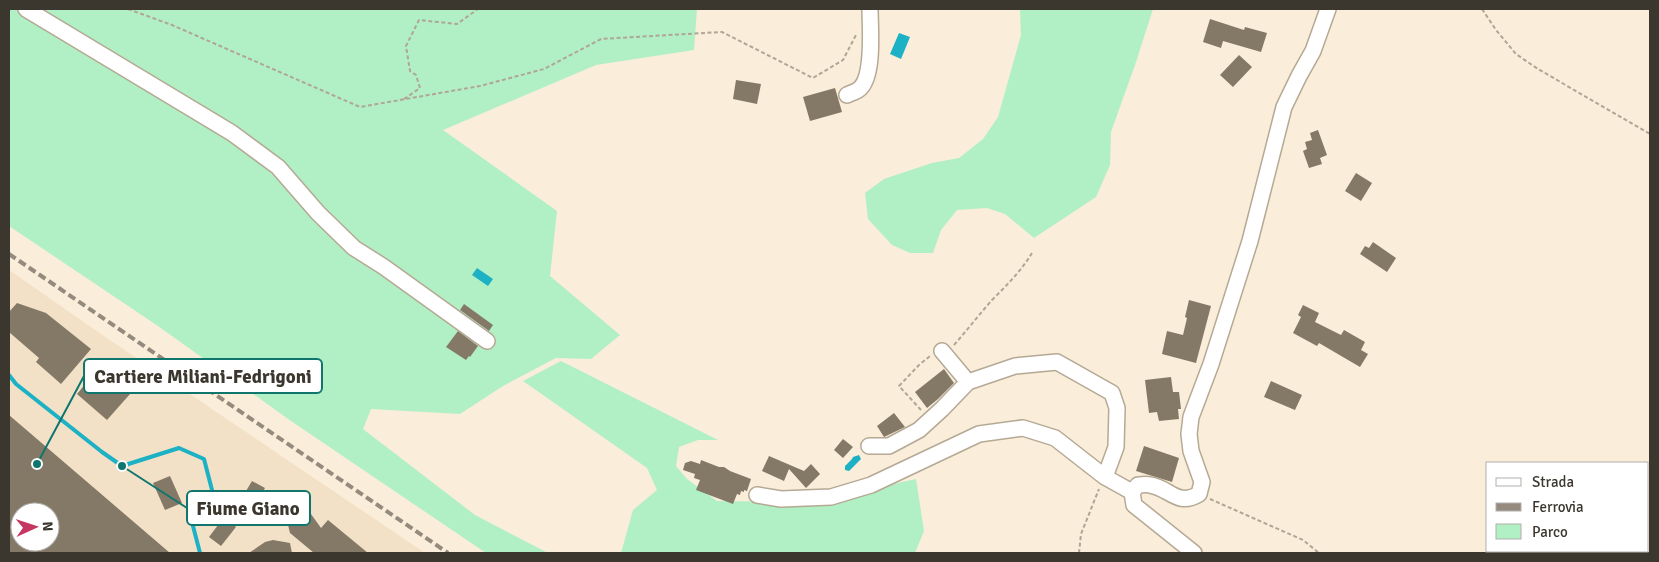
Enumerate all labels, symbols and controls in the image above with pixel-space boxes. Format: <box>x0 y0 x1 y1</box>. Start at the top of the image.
callout: Cartiere Miliani-Fedrigoni <box>84 359 322 393</box>
text: Cartiere Miliani-Fedrigoni <box>94 365 312 389</box>
legend <box>1486 462 1649 552</box>
text: Strada <box>1532 473 1574 491</box>
callout: Fiume Giano <box>187 491 310 525</box>
text: Fiume Giano <box>196 497 300 521</box>
text: Ferrovia <box>1532 498 1584 516</box>
north arrow <box>10 502 60 552</box>
text: N <box>39 521 56 532</box>
text: Parco <box>1532 523 1568 541</box>

